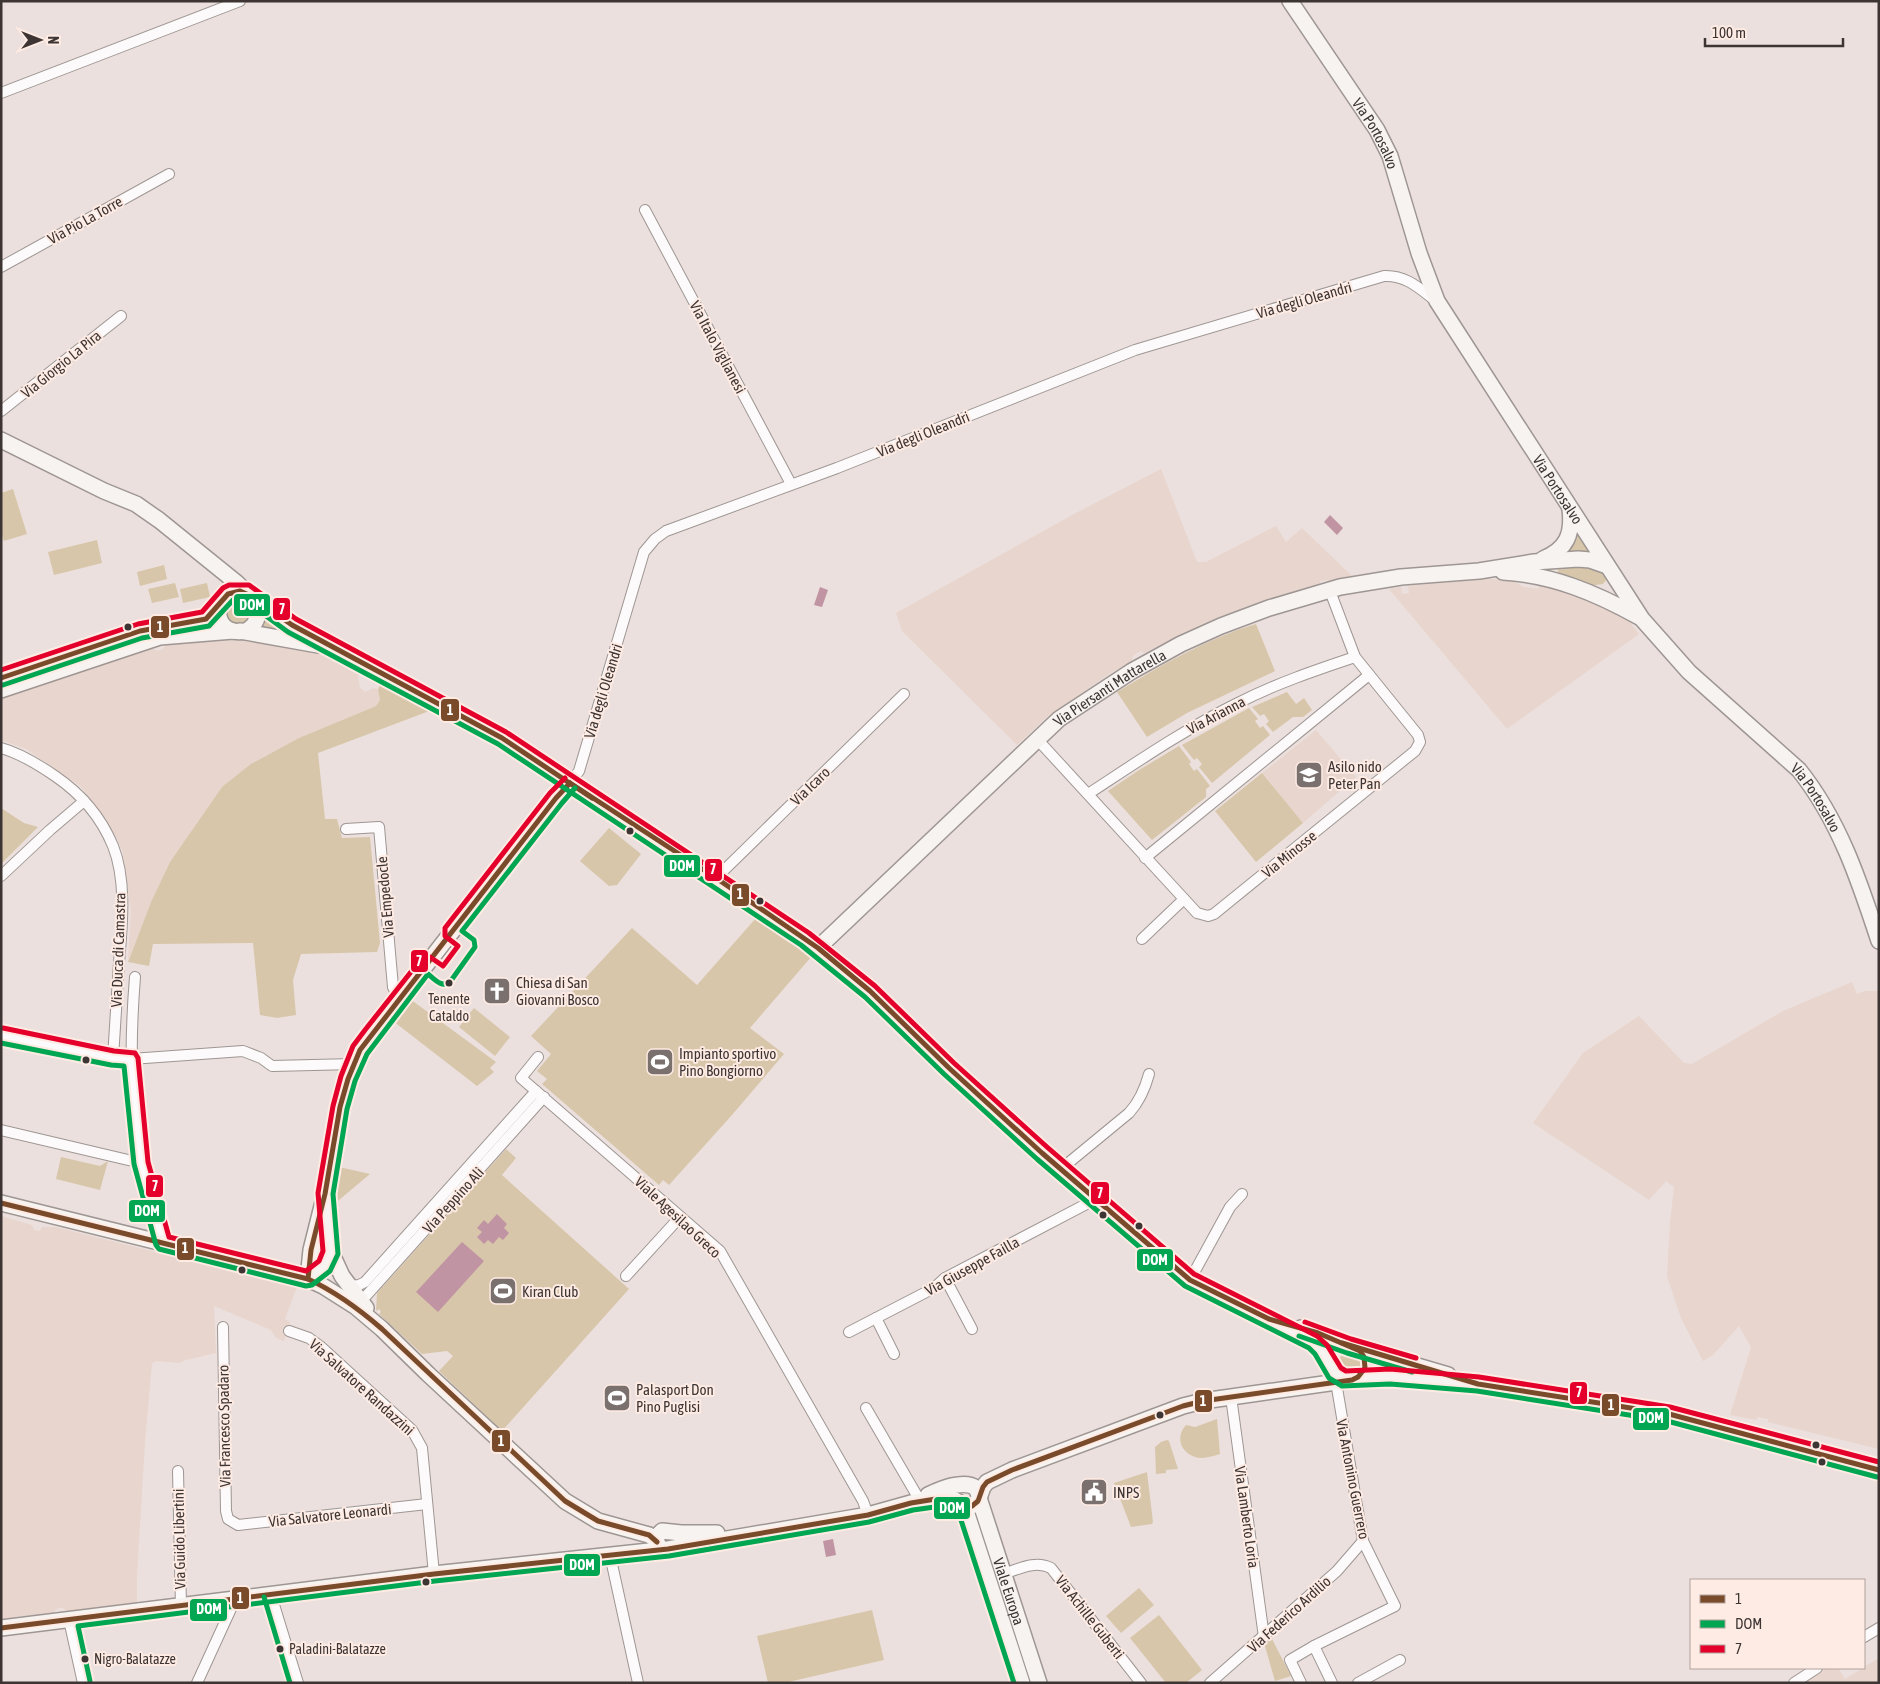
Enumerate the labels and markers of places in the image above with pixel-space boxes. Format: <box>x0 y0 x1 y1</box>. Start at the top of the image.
unlabelled marker <box>123 622 133 632</box>
place label: Asilo nido Peter Pan <box>1328 758 1382 792</box>
school or university icon: Asilo nido Peter Pan <box>1294 760 1324 790</box>
unlabelled marker <box>625 826 635 836</box>
unlabelled marker <box>755 896 765 906</box>
place label: Chiesa di San Giovanni Bosco <box>516 974 599 1008</box>
church icon: Chiesa di San Giovanni Bosco <box>482 976 512 1006</box>
marker: Tenente Cataldo <box>444 978 454 988</box>
place label: Tenente Cataldo <box>428 991 470 1024</box>
place label: Impianto sportivo Pino Bongiorno <box>679 1045 776 1079</box>
sports icon: Impianto sportivo Pino Bongiorno <box>645 1047 675 1077</box>
unlabelled marker <box>81 1055 91 1065</box>
unlabelled marker <box>1098 1210 1108 1220</box>
unlabelled marker <box>1134 1221 1144 1231</box>
unlabelled marker <box>237 1265 247 1275</box>
sports icon: Kiran Club <box>488 1276 518 1306</box>
place label: Kiran Club <box>522 1283 578 1300</box>
place label: Palasport Don Pino Puglisi <box>636 1381 714 1415</box>
sports icon: Palasport Don Pino Puglisi <box>602 1383 632 1413</box>
unlabelled marker <box>1155 1410 1165 1420</box>
unlabelled marker <box>1811 1440 1821 1450</box>
unlabelled marker <box>1817 1457 1827 1467</box>
public building icon: INPS <box>1079 1477 1109 1507</box>
place label: INPS <box>1113 1484 1139 1501</box>
unlabelled marker <box>421 1577 431 1587</box>
place label: Paladini-Balatazze <box>289 1641 386 1657</box>
marker: Paladini-Balatazze <box>275 1644 285 1654</box>
place label: Nigro-Balatazze <box>94 1651 176 1667</box>
marker: Nigro-Balatazze <box>80 1654 90 1664</box>

